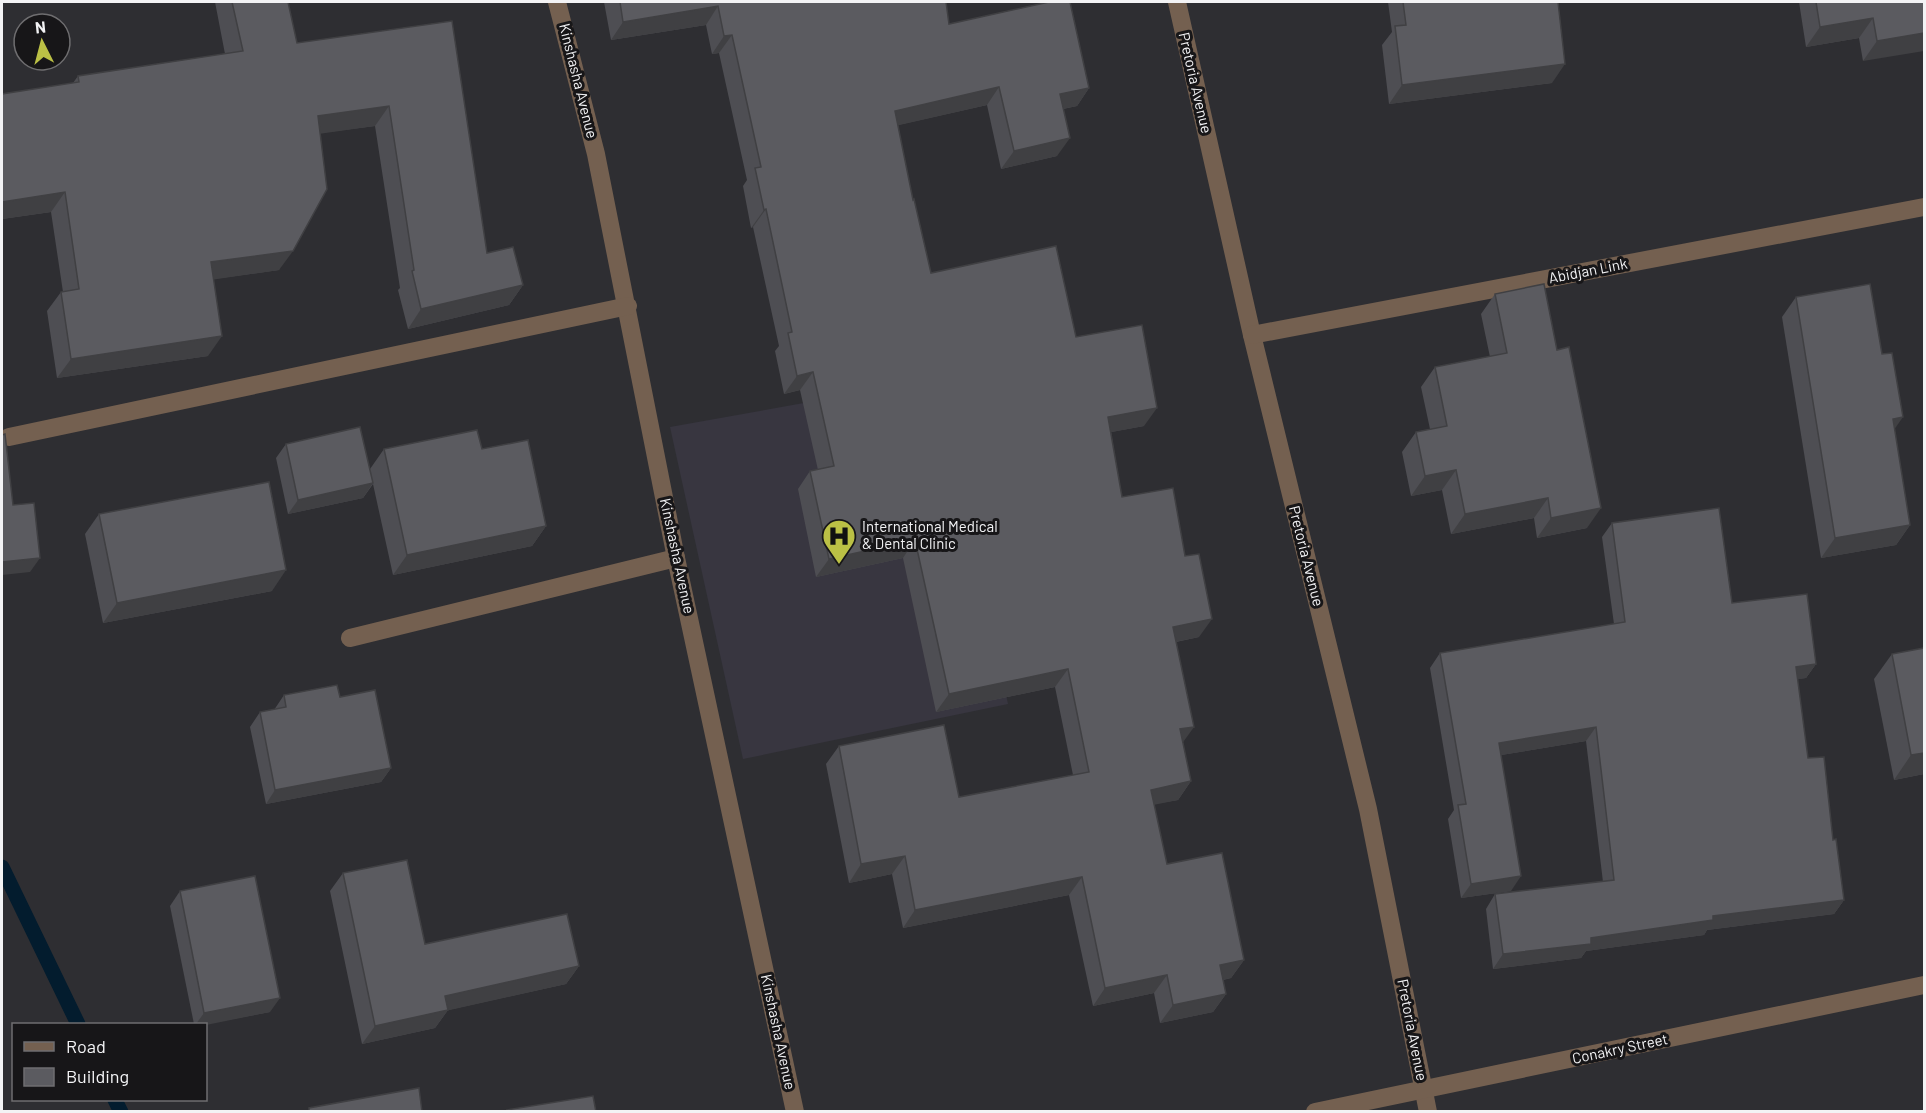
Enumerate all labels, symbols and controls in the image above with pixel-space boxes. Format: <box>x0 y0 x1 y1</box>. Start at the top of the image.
north arrow <box>12 12 72 72</box>
text: N <box>34 17 47 37</box>
street label: Kinshasha Avenue <box>556 21 602 140</box>
street label: Pretoria Avenue <box>1176 30 1216 135</box>
street label: Abidjan Link <box>1547 253 1629 286</box>
street label: Kinshasha Avenue <box>657 496 699 615</box>
street label: Pretoria Avenue <box>1286 504 1328 608</box>
place label: International Medical & Dental Clinic <box>862 517 998 552</box>
hospital icon: International Medical & Dental Clinic <box>821 518 857 565</box>
street label: Kinshasha Avenue <box>758 972 800 1091</box>
street label: Pretoria Avenue <box>1394 977 1432 1082</box>
legend <box>12 1023 207 1101</box>
street label: Conakry Street <box>1570 1029 1669 1067</box>
text: Road <box>66 1035 106 1057</box>
text: Building <box>66 1065 129 1087</box>

